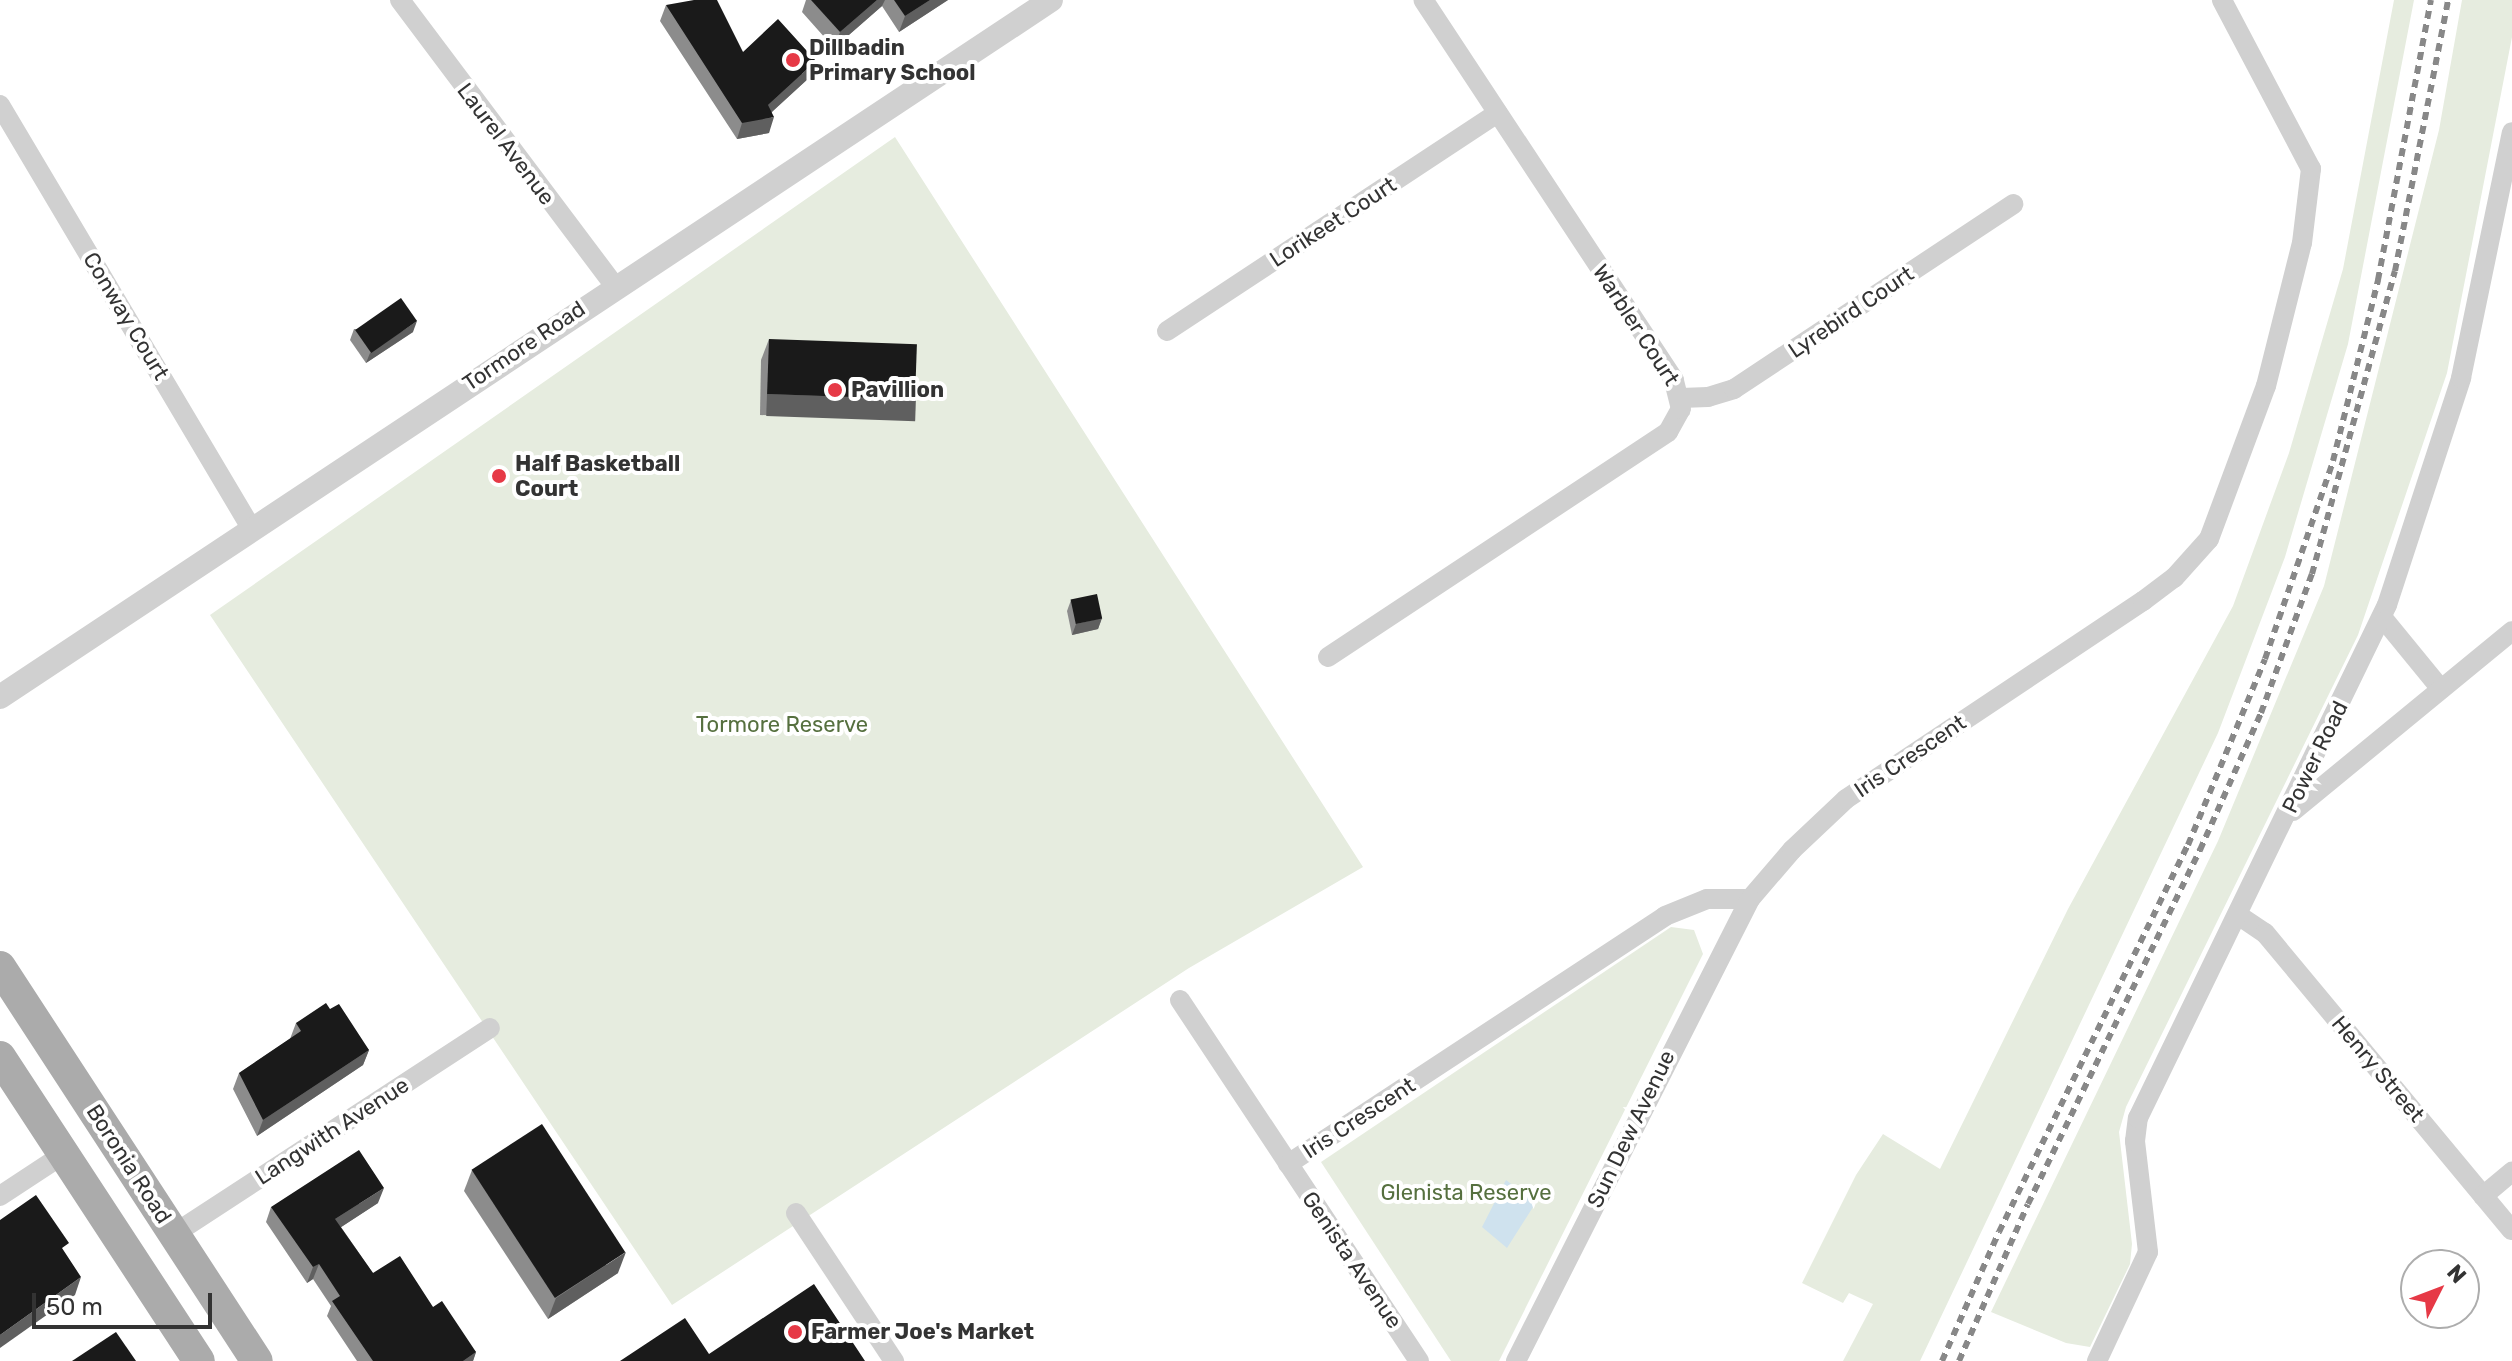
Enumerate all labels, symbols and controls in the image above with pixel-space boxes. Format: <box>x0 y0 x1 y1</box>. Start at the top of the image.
place label: Dillbadin Primary School <box>809 34 976 86</box>
marker: Dillbadin Primary School <box>784 51 802 69</box>
street label: Laurel Avenue <box>452 78 560 210</box>
street label: Lorikeet Court <box>1265 171 1401 273</box>
street label: Conway Court <box>77 247 175 385</box>
street label: Warbler Court <box>1587 259 1685 391</box>
street label: Lyrebird Court <box>1783 260 1919 364</box>
street label: Tormore Road <box>458 295 590 397</box>
place label: Pavillion <box>851 377 944 403</box>
marker: Pavillion <box>826 381 844 399</box>
place label: Half Basketball Court <box>515 450 681 502</box>
marker: Half Basketball Court <box>490 467 508 485</box>
street label: Power Road <box>2276 696 2354 818</box>
street label: Iris Crescent <box>1849 709 1971 803</box>
park label: Tormore Reserve <box>696 712 868 738</box>
street label: Henry Street <box>2326 1010 2430 1128</box>
street label: Sun Dew Avenue <box>1581 1046 1681 1212</box>
street label: Langwith Avenue <box>250 1071 414 1191</box>
street label: Iris Crescent <box>1298 1072 1420 1164</box>
street label: Boronia Road <box>81 1100 177 1228</box>
park label: Glenista Reserve <box>1380 1180 1552 1206</box>
street label: Genista Avenue <box>1296 1186 1408 1334</box>
north arrow <box>2400 1249 2480 1329</box>
text: N <box>2441 1259 2472 1289</box>
scale bar <box>36 1277 216 1327</box>
text: 50 m <box>46 1293 103 1321</box>
place label: Farmer Joe's Market <box>811 1319 1034 1345</box>
marker: Farmer Joe's Market <box>786 1323 804 1341</box>

